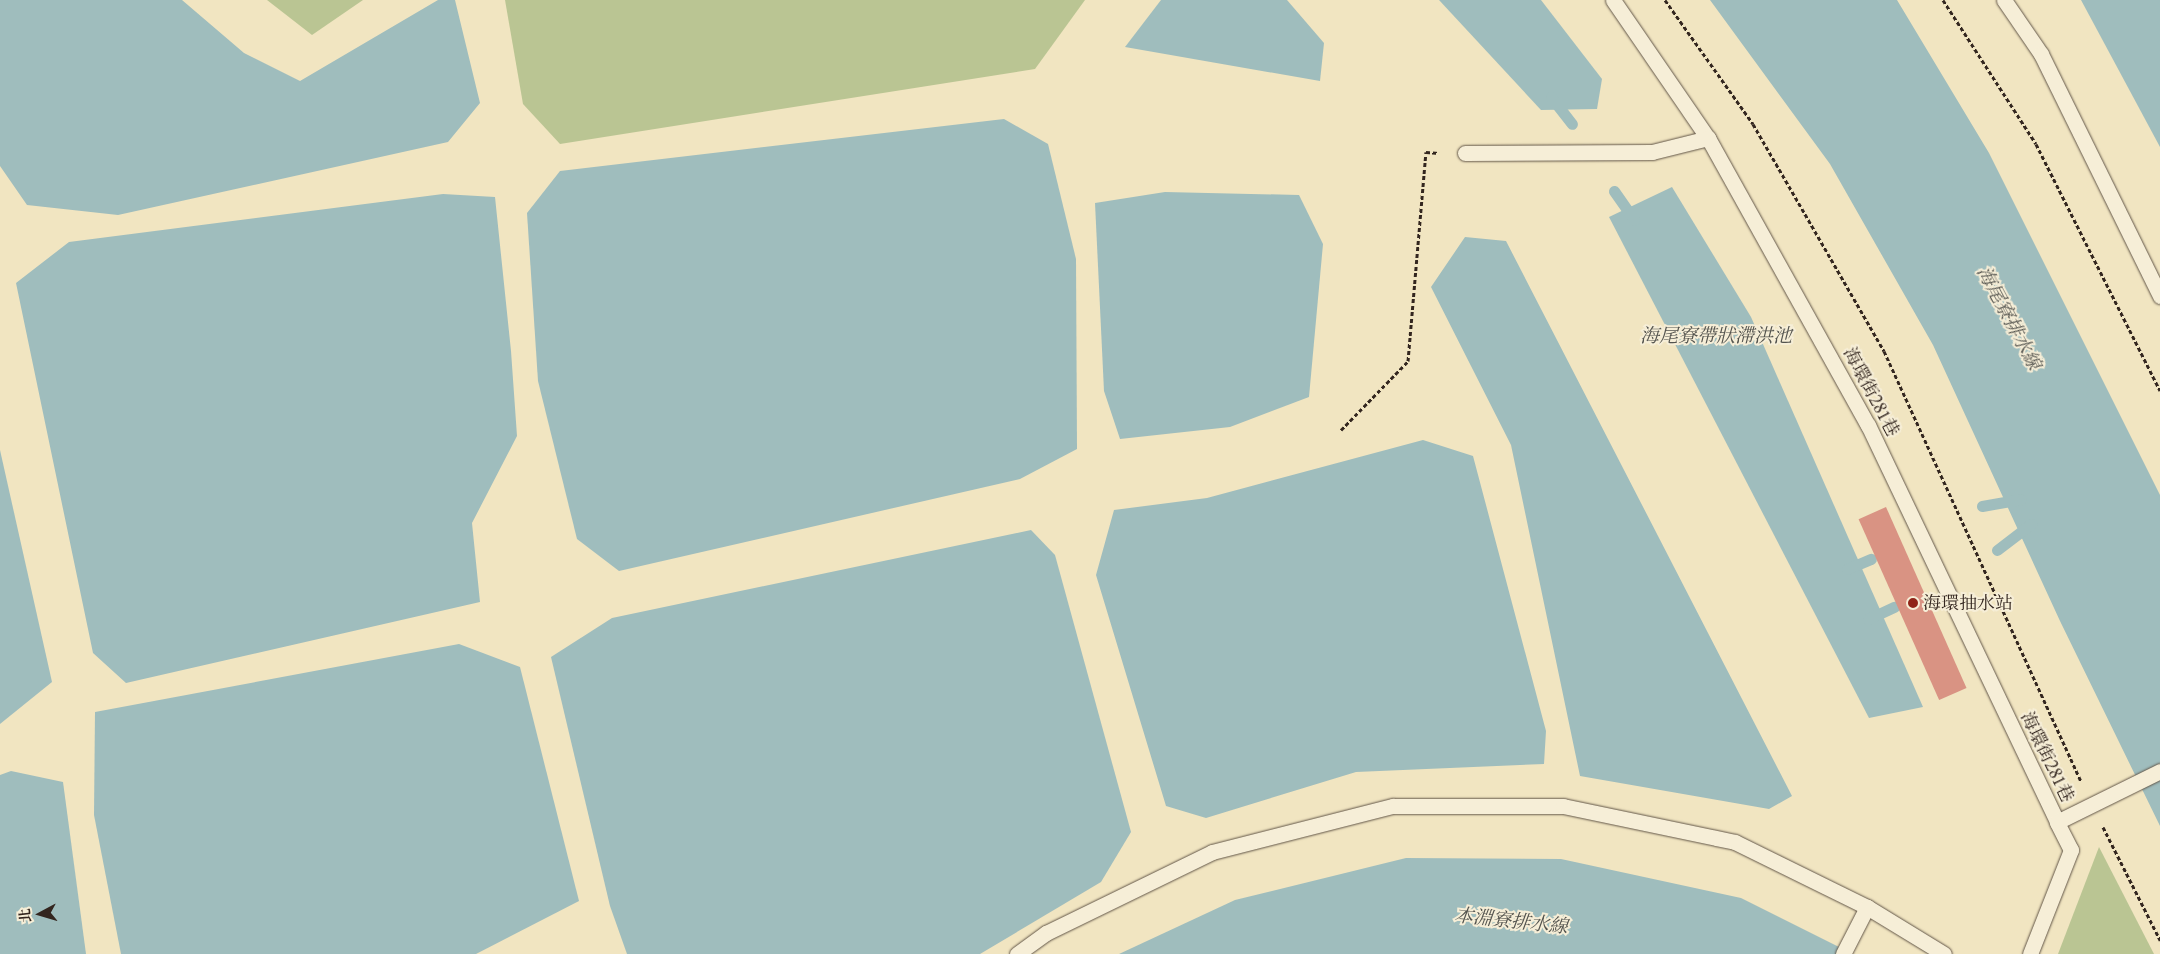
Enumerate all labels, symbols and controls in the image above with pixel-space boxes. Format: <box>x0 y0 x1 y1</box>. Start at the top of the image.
water label: 海尾寮排水線 <box>1972 262 2046 374</box>
water label: 海尾寮帶狀滯洪池 <box>1640 325 1792 347</box>
street label: 海環街281巷 <box>1838 344 1904 440</box>
place label: 海環抽水站 <box>1923 592 2013 614</box>
marker: 海環抽水站 <box>1907 597 1919 609</box>
street label: 海環街281巷 <box>2016 708 2078 806</box>
north arrow <box>15 889 65 939</box>
water label: 本淵寮排水線 <box>1453 904 1569 938</box>
text: 北 <box>15 908 35 923</box>

